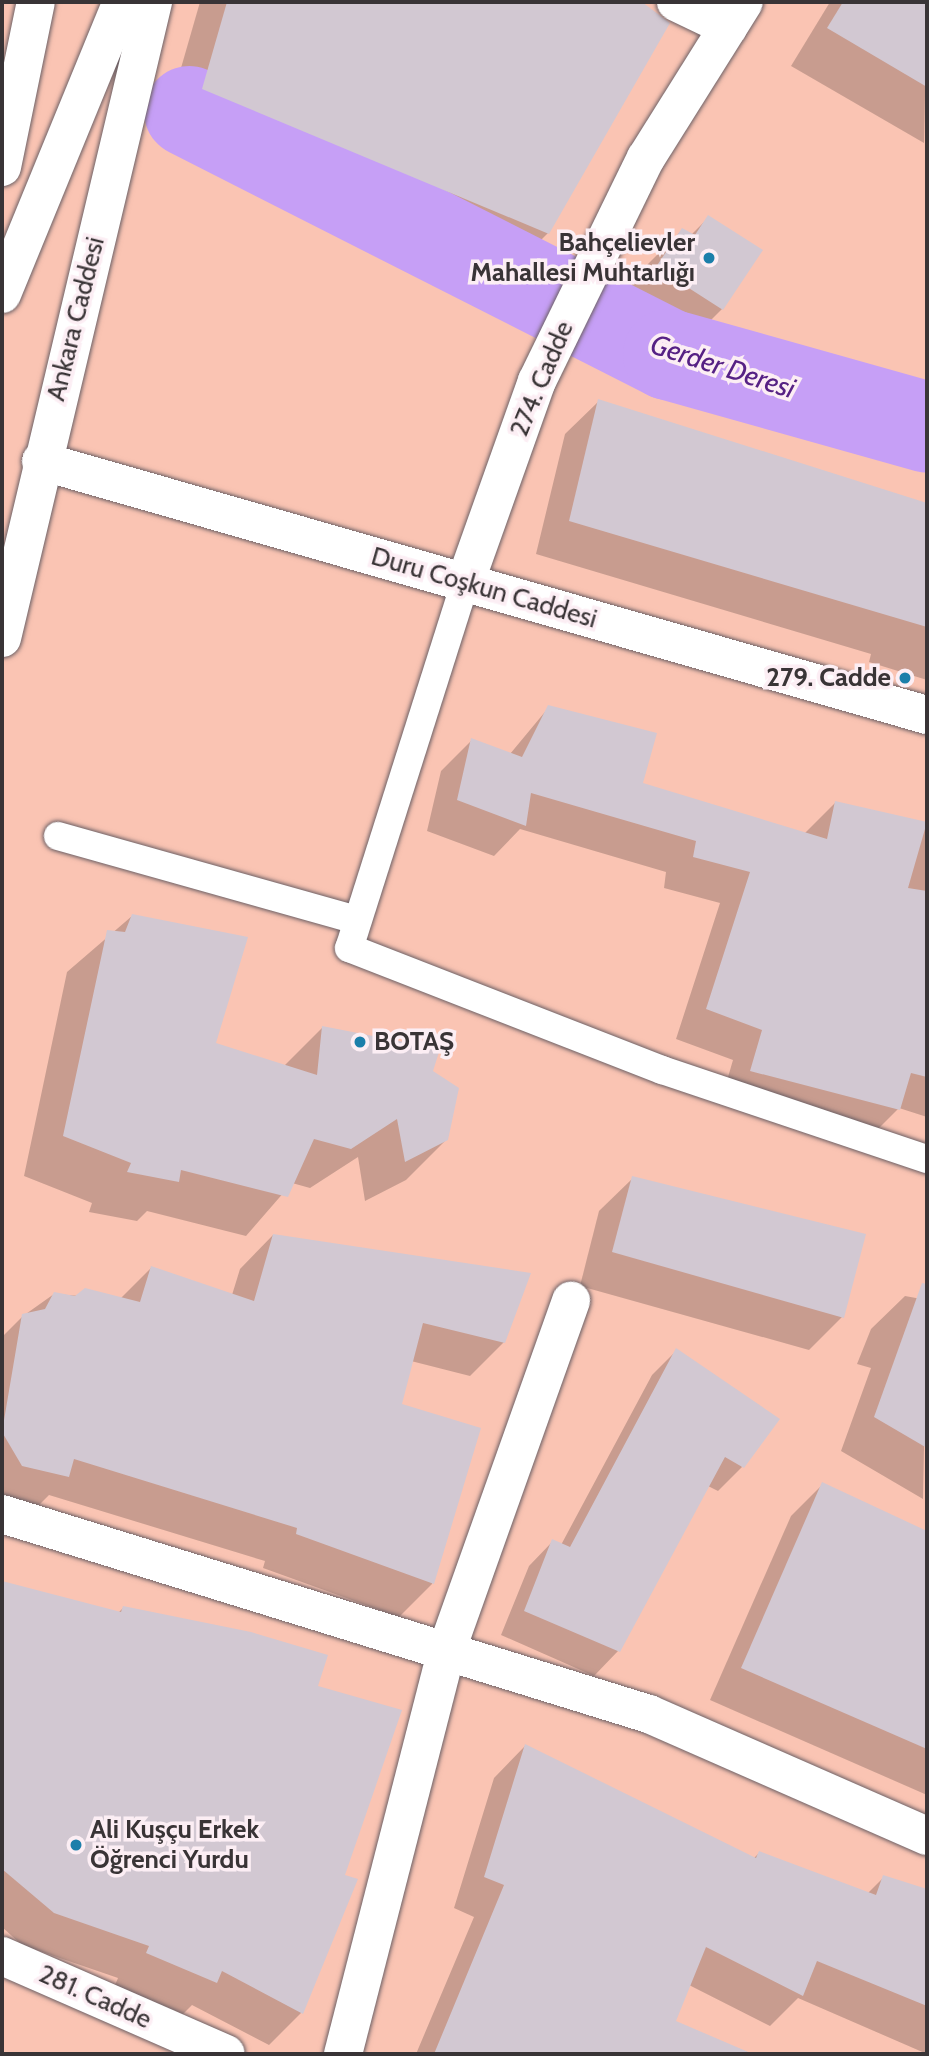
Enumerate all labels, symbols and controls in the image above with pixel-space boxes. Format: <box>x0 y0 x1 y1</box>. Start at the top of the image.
place label: Bahçelievler Mahallesi Muhtarlığı <box>471 227 695 288</box>
street label: Ankara Caddesi <box>41 234 111 404</box>
marker: Bahçelievler Mahallesi Muhtarlığı <box>701 250 717 266</box>
street label: 274. Cadde <box>504 317 580 441</box>
water label: Gerder Deresi <box>646 327 800 405</box>
street label: Duru Coşkun Caddesi <box>368 541 600 635</box>
place label: 279. Cadde <box>766 662 891 694</box>
marker: 279. Cadde <box>897 670 913 686</box>
place label: BOTAŞ <box>374 1026 454 1058</box>
marker: BOTAŞ <box>352 1034 368 1050</box>
place label: Ali Kuşçu Erkek Öğrenci Yurdu <box>90 1814 259 1876</box>
marker: Ali Kuşçu Erkek Öğrenci Yurdu <box>68 1837 84 1853</box>
street label: 281. Cadde <box>34 1958 156 2036</box>

